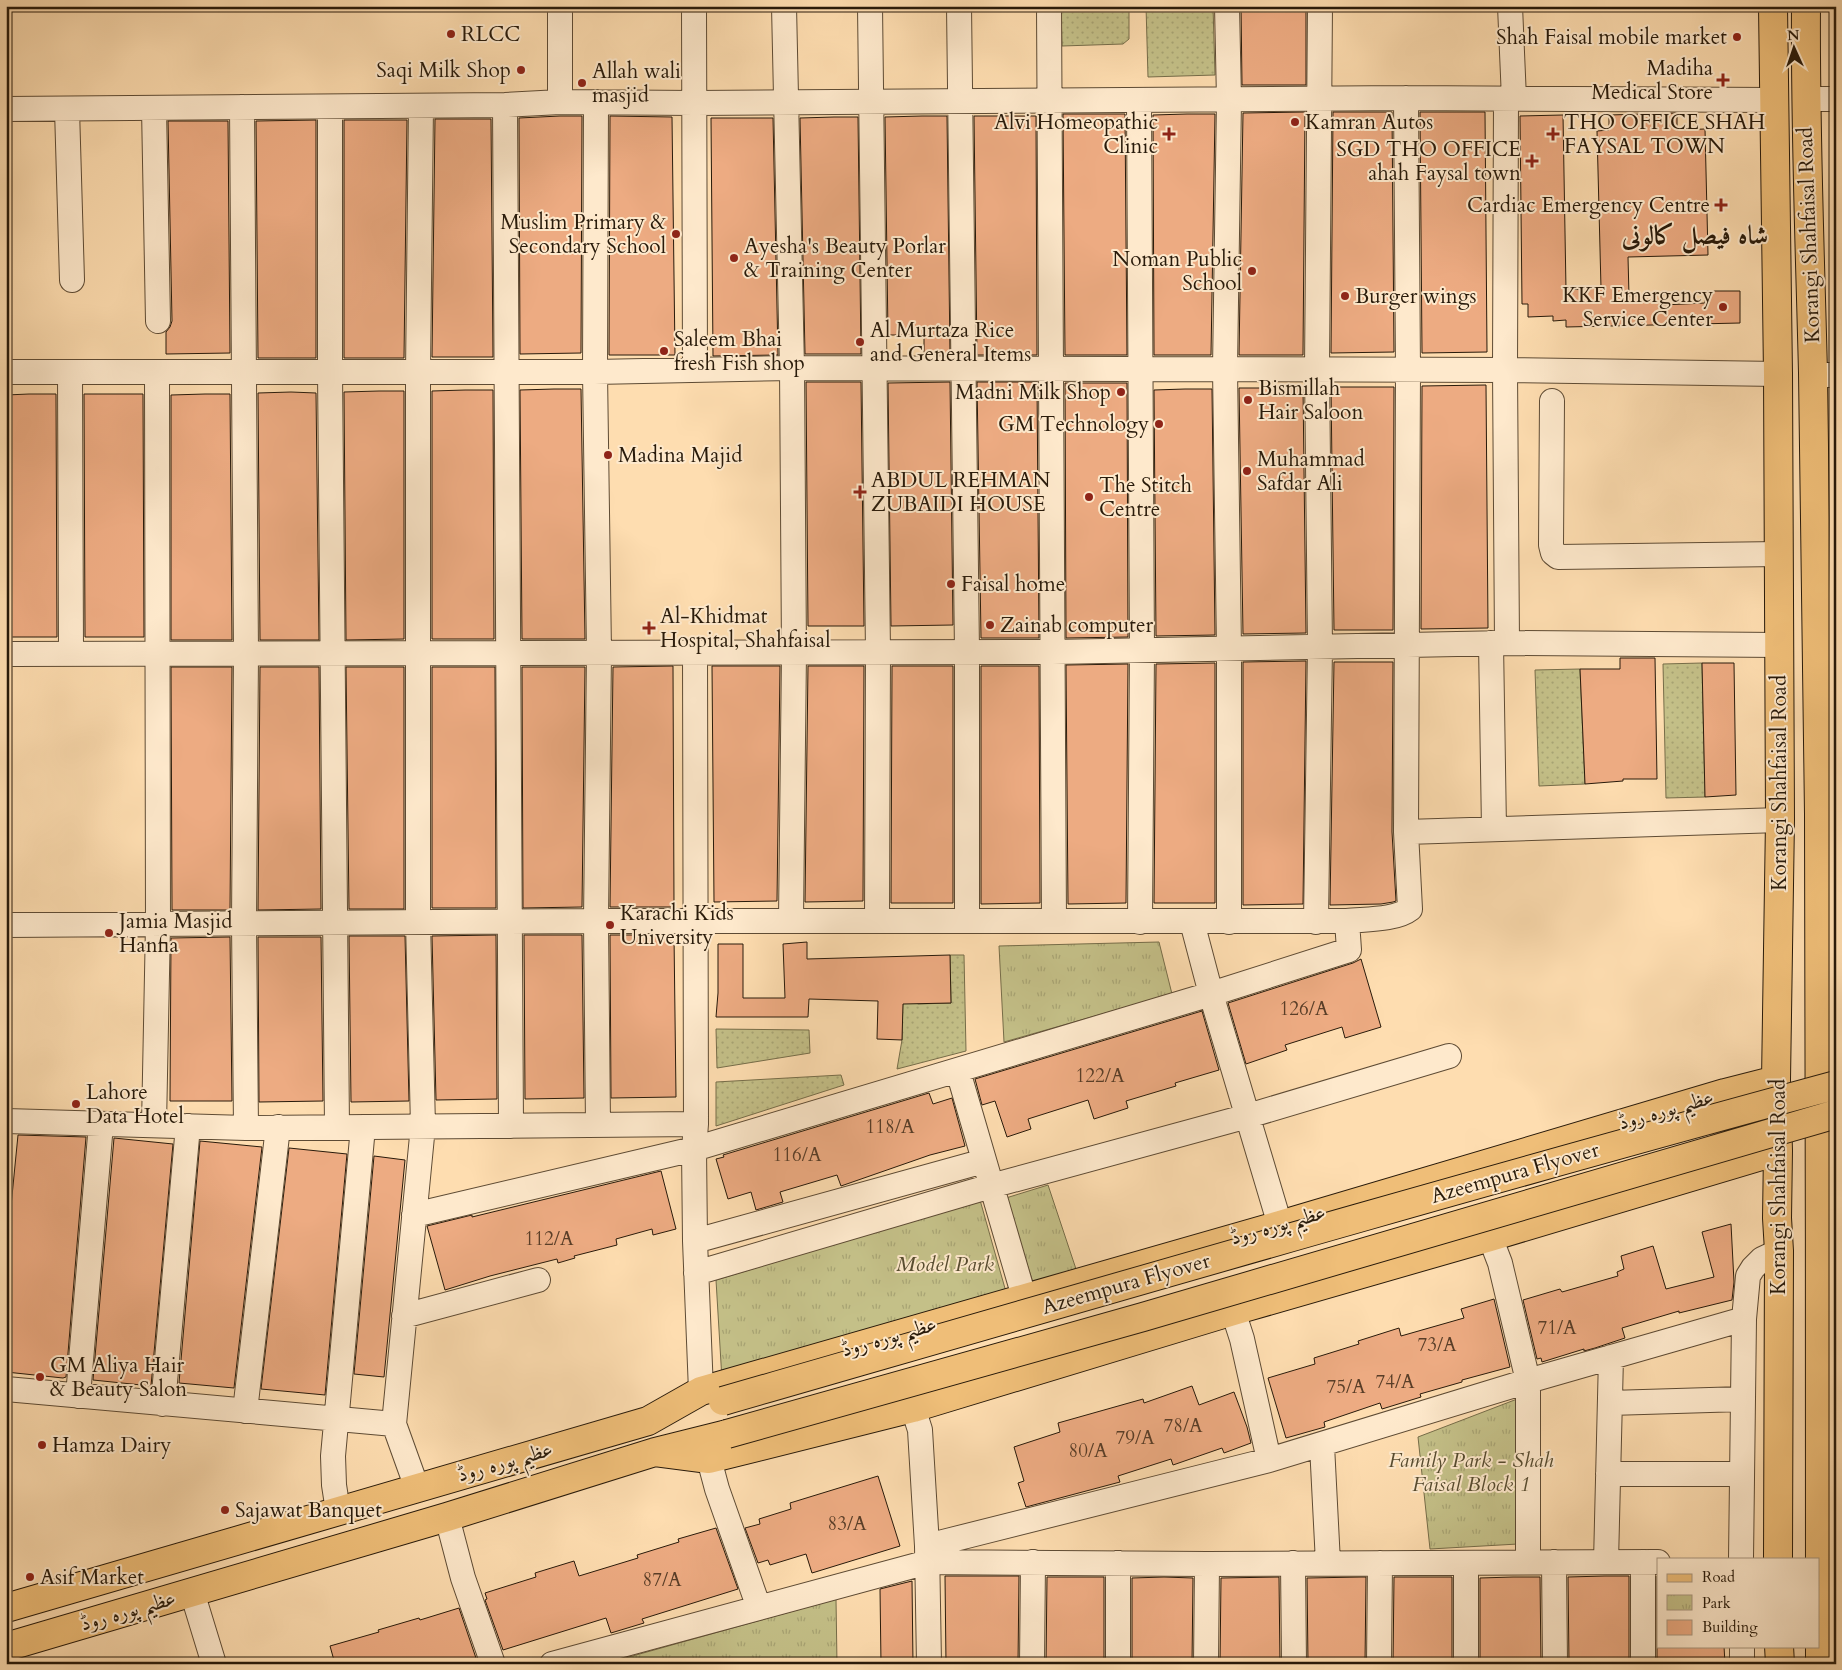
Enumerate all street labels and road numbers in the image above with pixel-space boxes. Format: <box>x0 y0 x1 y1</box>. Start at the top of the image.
street label: Korangi Shahfaisal Road <box>1791 126 1827 344</box>
street label: Korangi Shahfaisal Road <box>1765 675 1794 891</box>
street label: Korangi Shahfaisal Road <box>1764 1079 1793 1295</box>
street label: عظیم پورہ روڈ <box>1615 1083 1719 1143</box>
street label: Azeempura Flyover <box>1427 1135 1603 1211</box>
street label: عظیم پورہ روڈ <box>1227 1198 1331 1258</box>
street label: Azeempura Flyover <box>1038 1246 1214 1322</box>
street label: عظیم پورہ روڈ <box>838 1310 942 1370</box>
street label: عظیم پورہ روڈ <box>454 1435 558 1495</box>
street label: عظیم پورہ روڈ <box>77 1584 181 1644</box>

